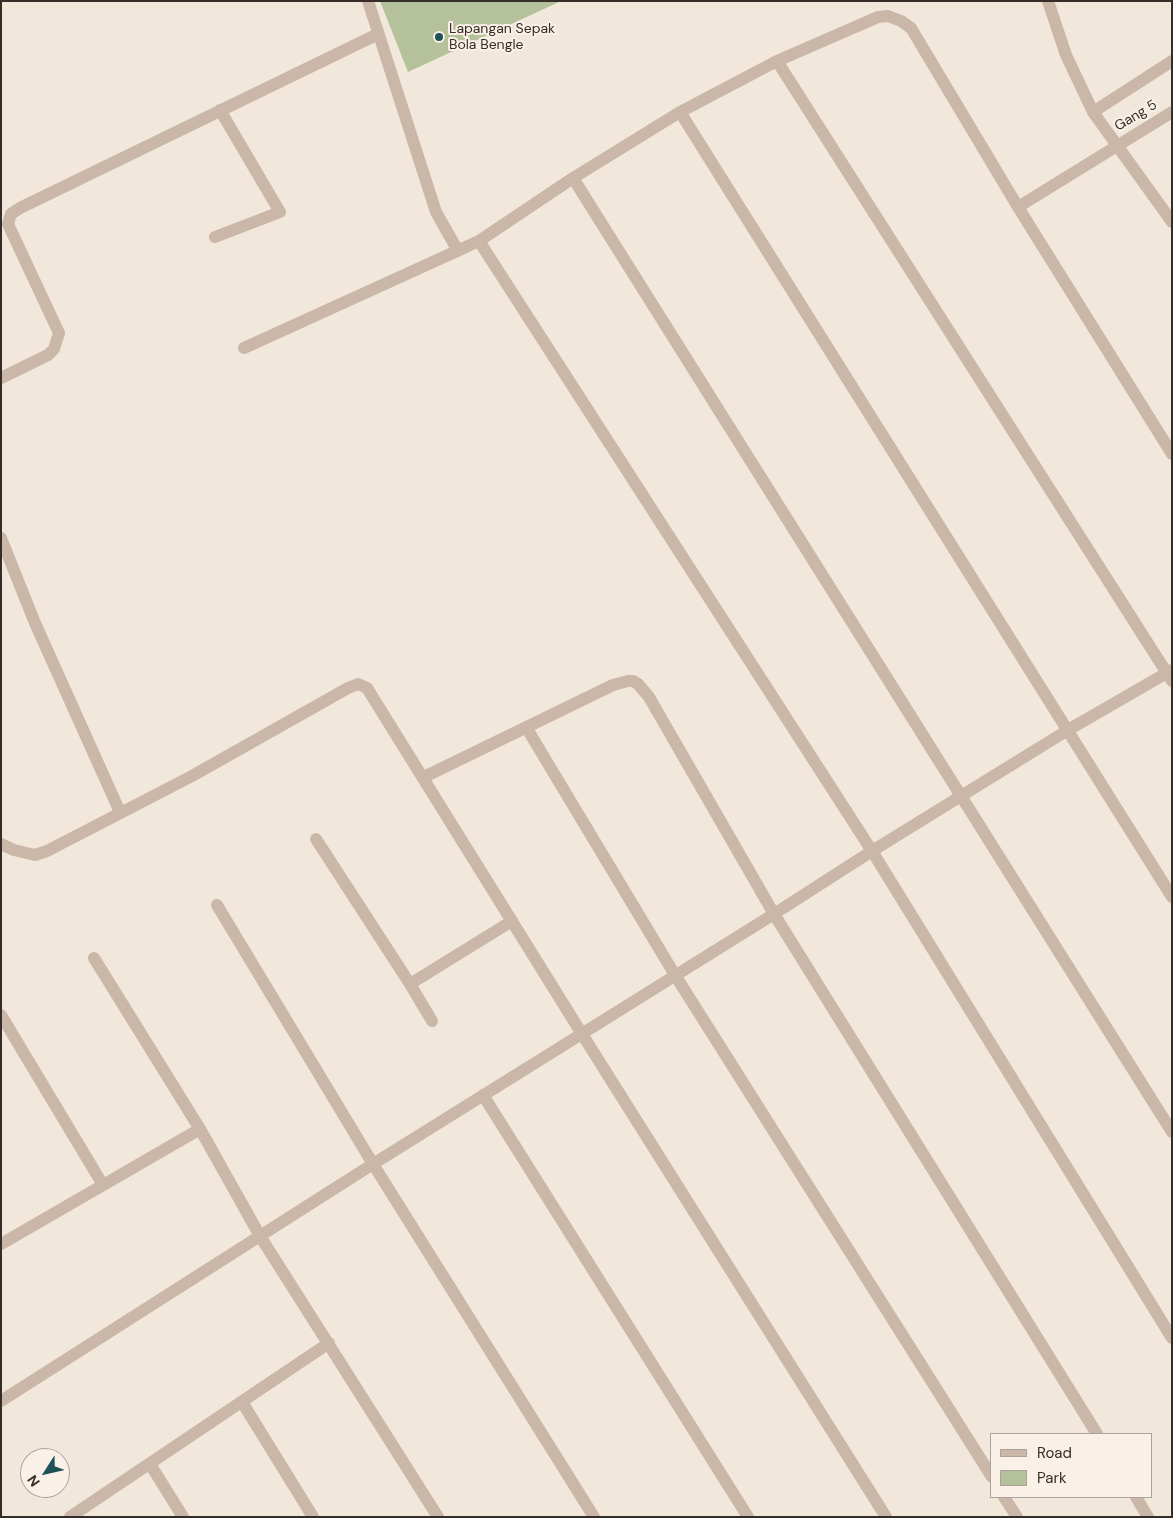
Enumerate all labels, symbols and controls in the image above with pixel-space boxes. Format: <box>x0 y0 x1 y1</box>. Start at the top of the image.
place label: Lapangan Sepak Bola Bengle <box>449 21 555 54</box>
marker: Lapangan Sepak Bola Bengle <box>433 31 445 43</box>
street label: Gang 5 <box>1112 97 1160 135</box>
legend <box>990 1433 1153 1498</box>
text: Road <box>1037 1443 1072 1463</box>
north arrow <box>20 1448 70 1498</box>
text: Park <box>1037 1468 1067 1488</box>
text: N <box>23 1472 44 1490</box>

